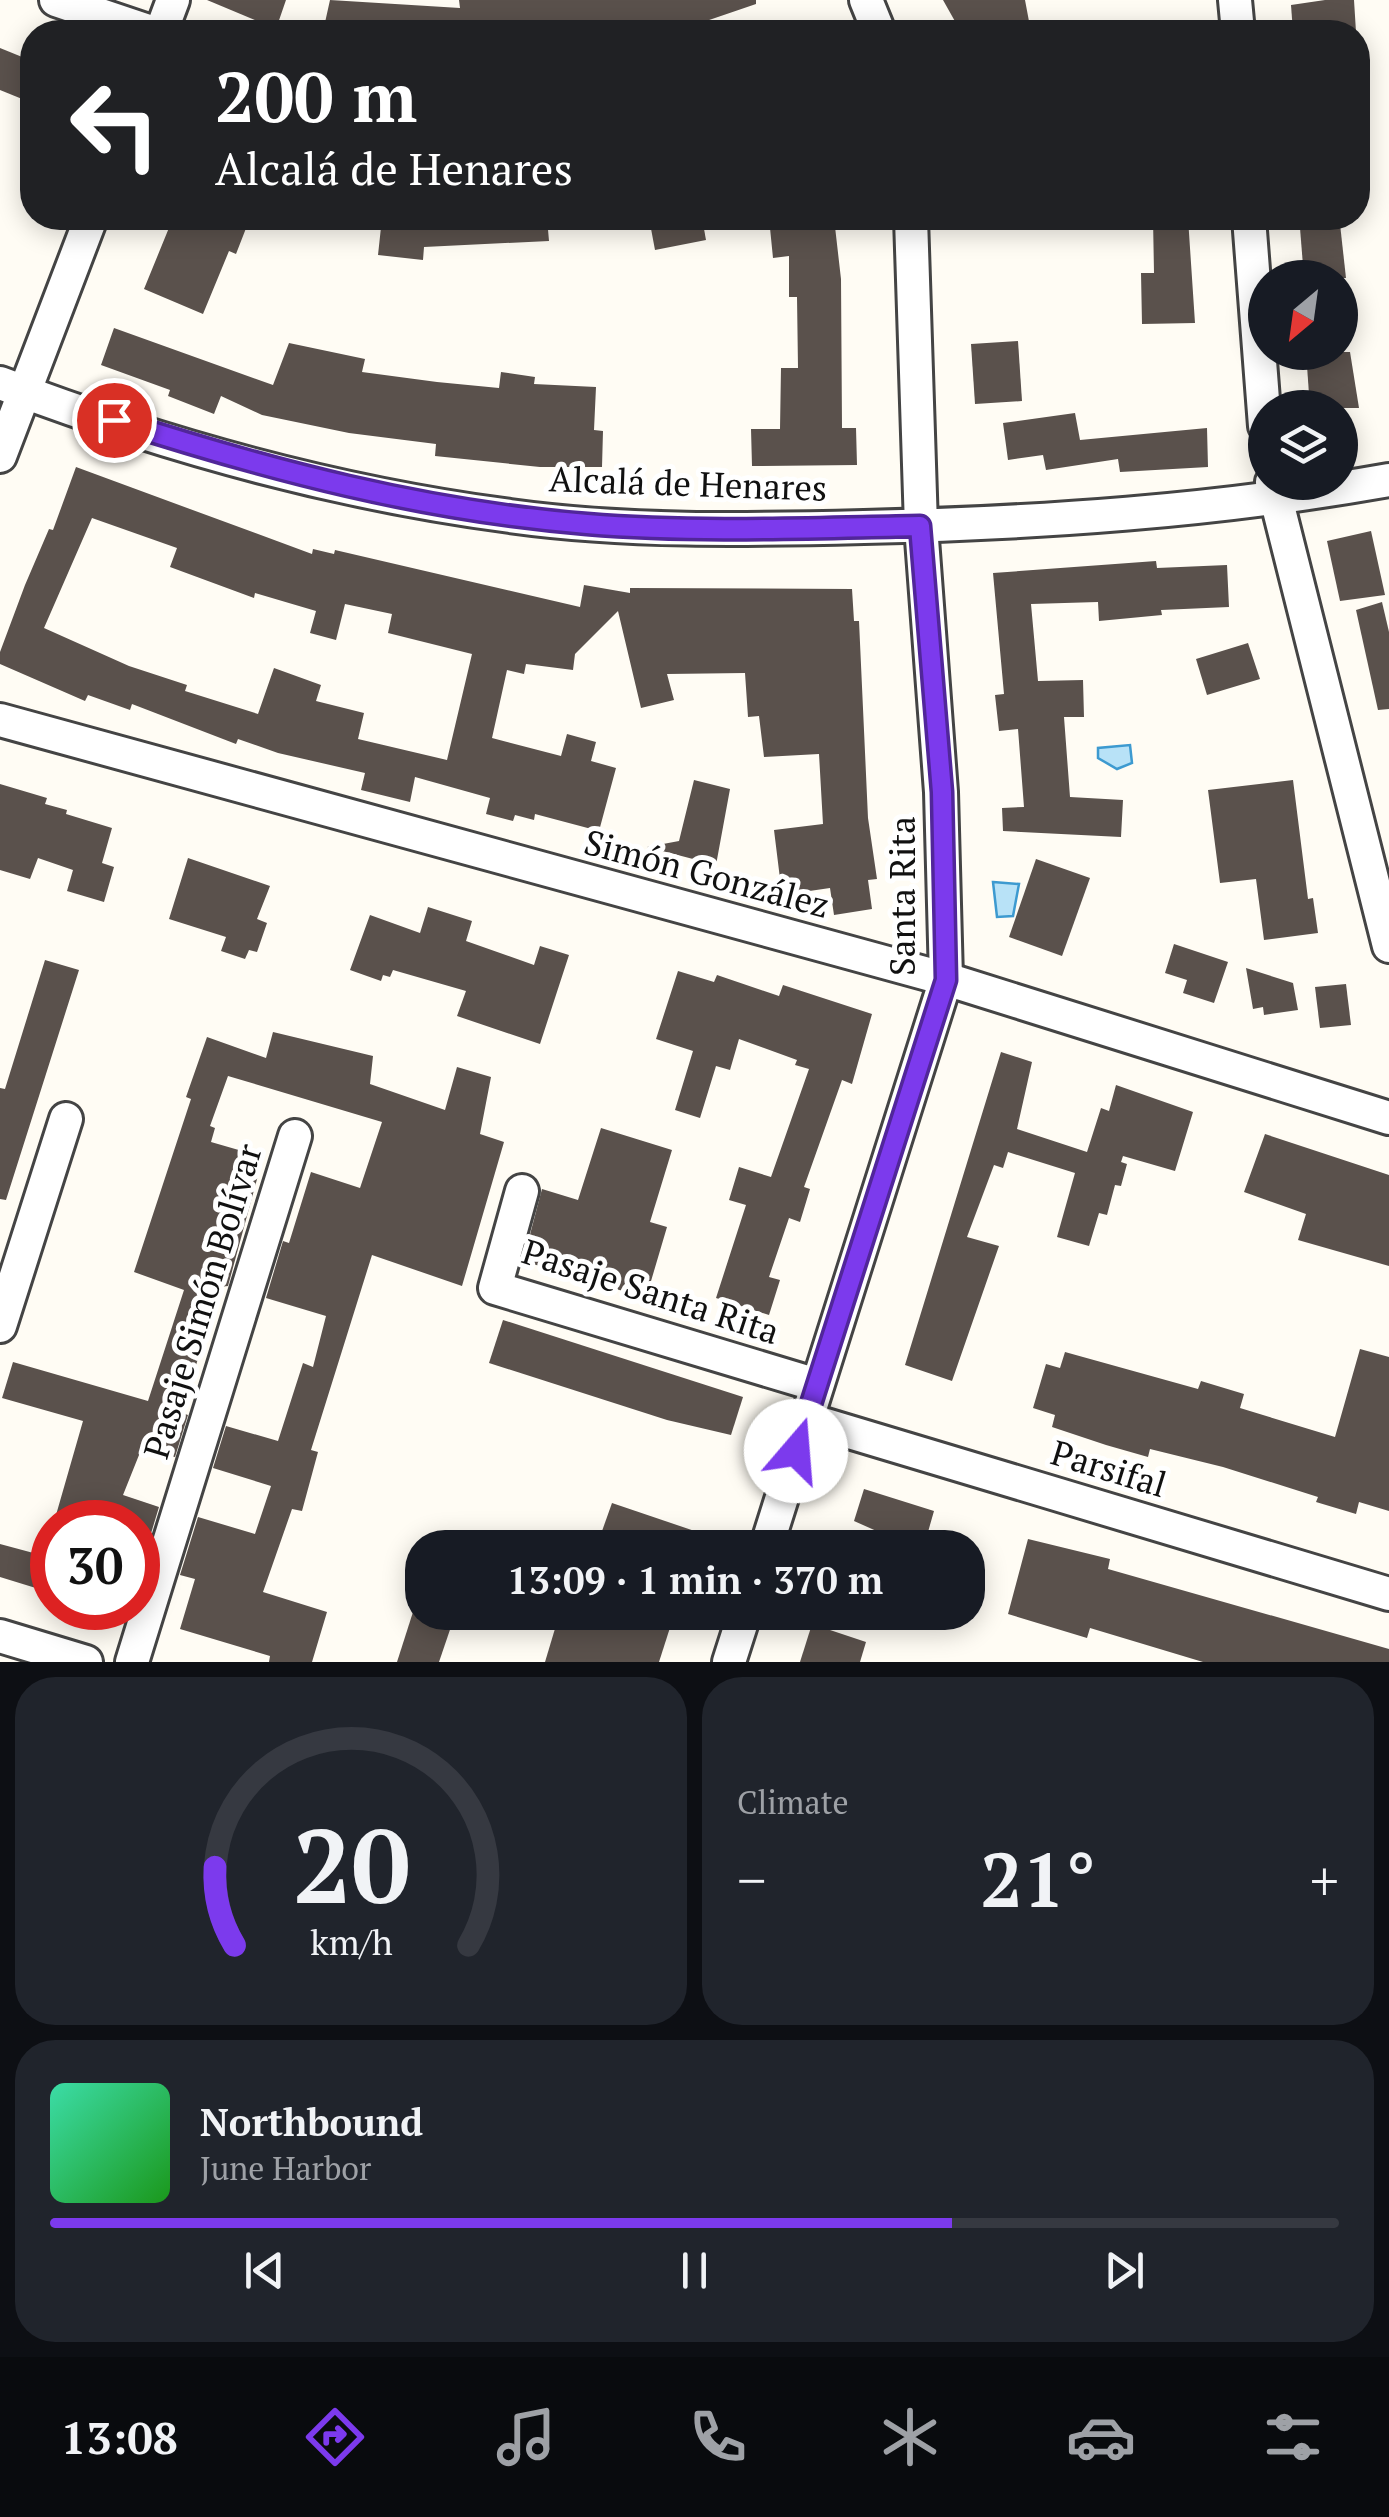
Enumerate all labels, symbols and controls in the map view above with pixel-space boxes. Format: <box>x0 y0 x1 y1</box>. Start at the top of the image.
text: 200 m <box>215 49 417 142</box>
icon: left <box>50 60 180 190</box>
text: Alcalá de Henares <box>215 138 573 198</box>
north arrow <box>1248 260 1358 370</box>
map controls <box>1248 260 1358 500</box>
pin <box>72 378 157 463</box>
button: layers <box>1248 390 1358 500</box>
icon: arrive <box>87 393 142 448</box>
street label: Alcalá de Henares <box>548 455 828 511</box>
street label: Santa Rita <box>879 816 925 976</box>
street label: Simón González <box>579 818 835 928</box>
street label: Pasaje Simón Bolívar <box>132 1138 272 1464</box>
street label: Pasaje Santa Rita <box>517 1228 785 1354</box>
position arrow <box>744 1399 848 1503</box>
street label: Parsifal <box>1046 1429 1172 1507</box>
speed limit sign: 30 <box>30 1500 160 1630</box>
text: 13:09 · 1 min · 370 m <box>507 1555 883 1605</box>
text: Climate <box>737 1781 849 1823</box>
text: 20 <box>292 1795 410 1933</box>
text: 21° <box>980 1829 1096 1928</box>
text: − <box>737 1843 766 1916</box>
text: + <box>1310 1843 1339 1916</box>
text: km/h <box>310 1918 392 1965</box>
text: Northbound <box>200 2097 423 2147</box>
text: June Harbor <box>200 2147 371 2189</box>
icon: previous <box>237 2243 292 2298</box>
icon: pause <box>667 2243 722 2298</box>
icon: next <box>1097 2243 1152 2298</box>
icon: directions <box>300 2402 370 2472</box>
icon: music <box>491 2402 561 2472</box>
icon: phone <box>683 2402 753 2472</box>
icon: climate <box>875 2402 945 2472</box>
icon: car <box>1066 2402 1136 2472</box>
icon: filters <box>1258 2402 1328 2472</box>
text: 13:08 <box>61 2407 178 2467</box>

